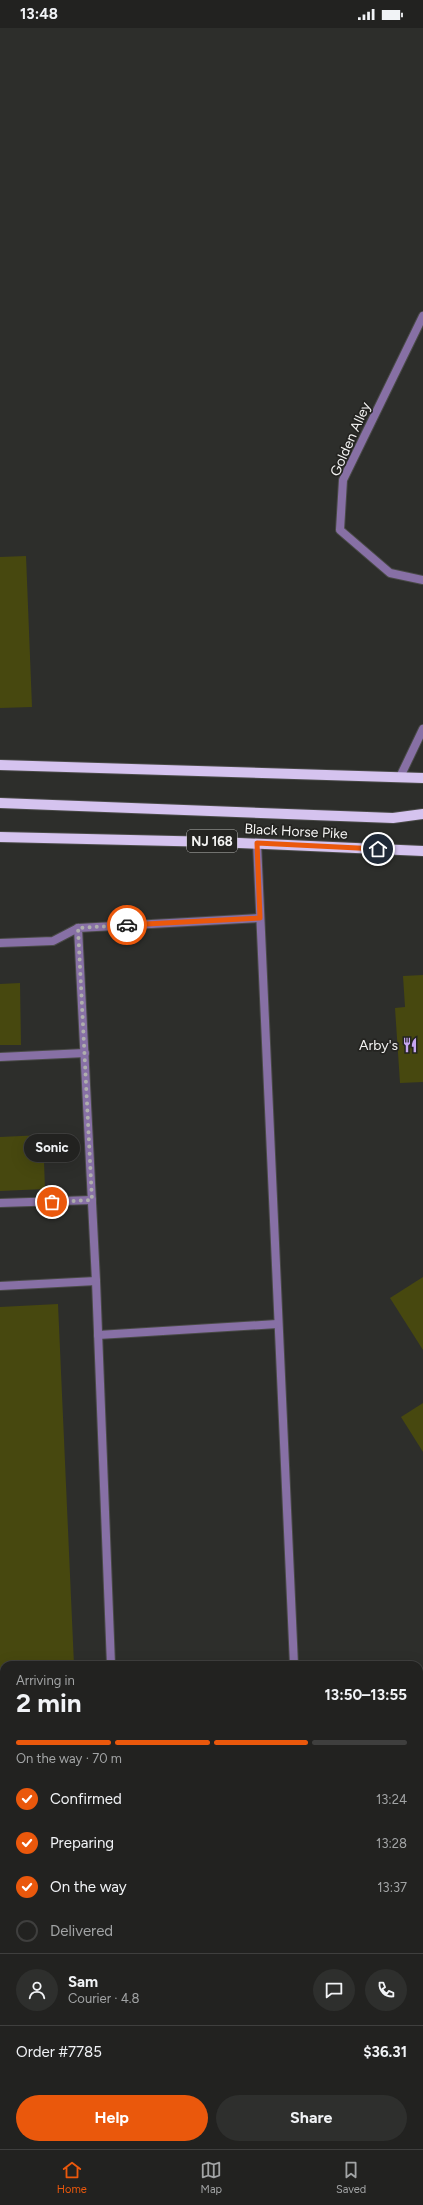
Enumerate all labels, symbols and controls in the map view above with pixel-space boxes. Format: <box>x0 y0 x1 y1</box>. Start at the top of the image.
text: 13:48 <box>20 5 58 23</box>
street label: Golden Alley <box>327 399 375 479</box>
street label: Black Horse Pike <box>244 820 348 843</box>
road number: NJ 168 <box>187 830 237 852</box>
pin <box>361 832 395 866</box>
icon: home <box>367 838 389 860</box>
courier <box>107 905 147 945</box>
icon: car <box>116 914 138 936</box>
restaurant icon: Arby's <box>401 1036 419 1054</box>
place label: Arby's <box>359 1037 398 1054</box>
callout: Sonic <box>24 1134 80 1162</box>
text: Sonic <box>35 1140 69 1155</box>
pin <box>35 1185 69 1219</box>
icon: bag <box>41 1191 63 1213</box>
text: Arriving in <box>16 1673 75 1688</box>
text: 13:50–13:55 <box>325 1686 407 1704</box>
text: 2 min <box>16 1687 82 1719</box>
text: On the way · 70 m <box>16 1751 122 1766</box>
icon: check <box>16 1788 38 1810</box>
text: Confirmed <box>50 1790 122 1808</box>
text: 13:24 <box>376 1792 407 1807</box>
icon: check <box>16 1832 38 1854</box>
text: Preparing <box>50 1834 114 1852</box>
text: 13:28 <box>376 1836 407 1851</box>
icon: check <box>16 1876 38 1898</box>
text: On the way <box>50 1878 127 1896</box>
text: 13:37 <box>377 1880 407 1895</box>
text: Delivered <box>50 1922 113 1940</box>
button: person <box>16 1969 58 2011</box>
button: chat <box>313 1969 355 2011</box>
button: phone <box>365 1969 407 2011</box>
text: Sam <box>68 1973 98 1991</box>
text: Courier · 4.8 <box>68 1991 140 2006</box>
text: Order #7785 <box>16 2043 102 2061</box>
text: $36.31 <box>363 2043 407 2061</box>
button: Help <box>16 2095 208 2141</box>
button: Share <box>216 2095 407 2141</box>
tab: Home <box>57 2159 87 2196</box>
tab: Map <box>200 2159 222 2196</box>
tab: Saved <box>336 2159 366 2196</box>

